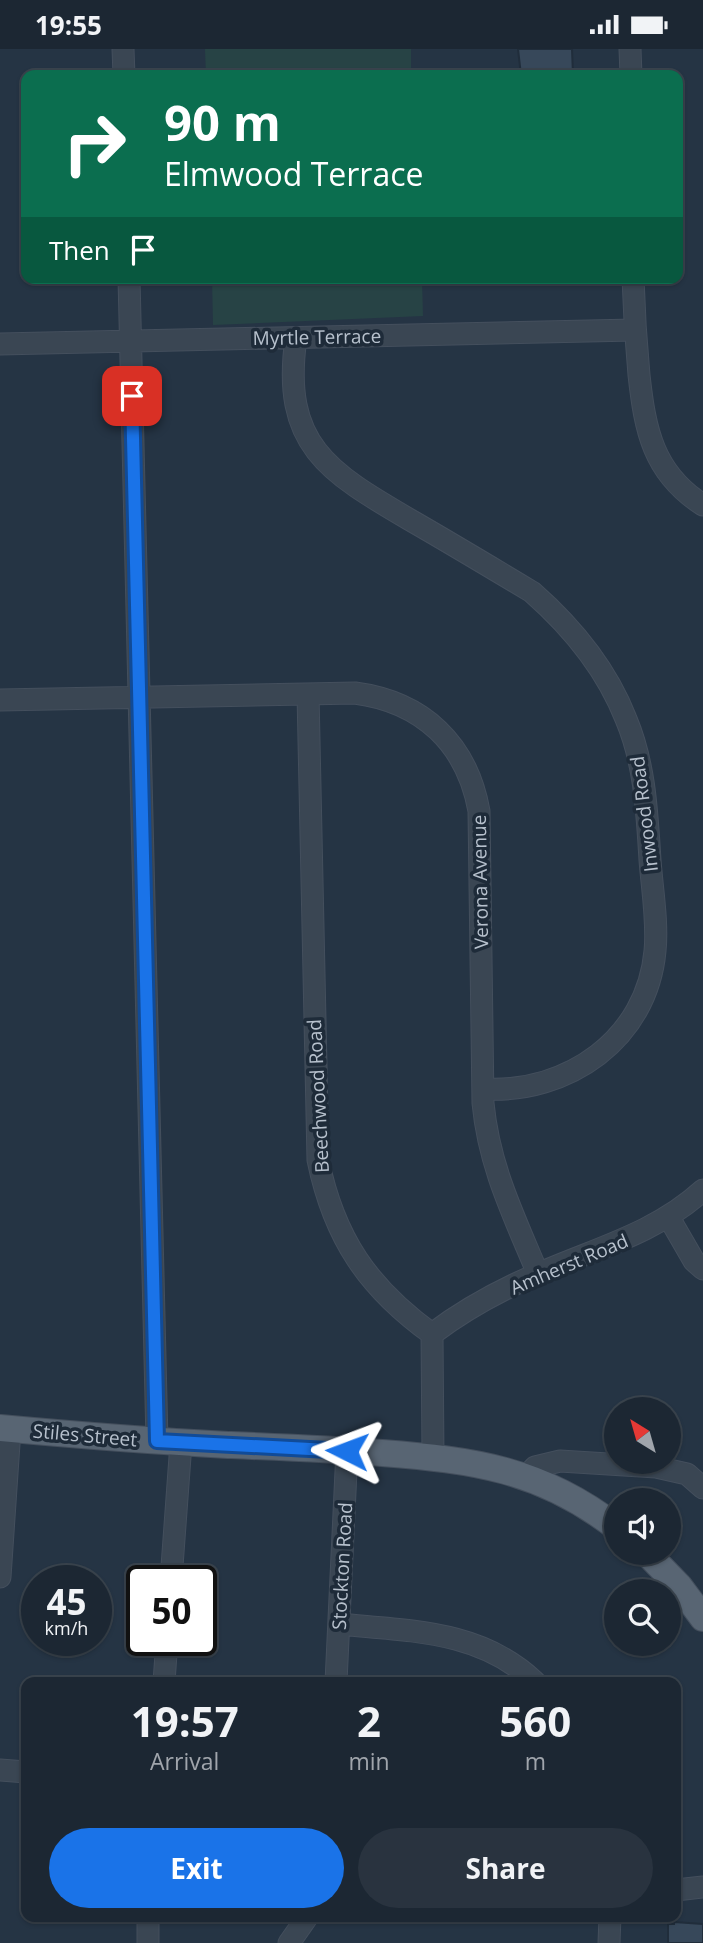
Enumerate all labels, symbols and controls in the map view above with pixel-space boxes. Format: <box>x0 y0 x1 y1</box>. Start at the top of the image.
text: 19:55 <box>35 7 102 43</box>
text: 90 m <box>164 89 281 155</box>
icon: right <box>49 98 140 189</box>
text: Elmwood Terrace <box>164 152 424 195</box>
icon: arrive <box>124 231 162 269</box>
text: Then <box>49 232 110 268</box>
street label: Myrtle Terrace <box>253 323 381 351</box>
pin <box>102 366 162 426</box>
icon: arrive <box>113 377 151 415</box>
street label: Inwood Road <box>624 755 664 873</box>
street label: Verona Avenue <box>466 815 494 949</box>
street label: Beechwood Road <box>301 1018 335 1174</box>
street label: Amherst Road <box>506 1227 632 1301</box>
north arrow <box>604 1397 681 1473</box>
map controls <box>604 1397 681 1656</box>
position arrow <box>310 1414 384 1488</box>
street label: Stiles Street <box>32 1417 138 1453</box>
button: sound <box>604 1488 681 1565</box>
street label: Stockton Road <box>326 1501 358 1631</box>
speed limit sign: 50 <box>126 1565 217 1656</box>
text: 45 <box>46 1578 87 1625</box>
button: search <box>604 1579 681 1656</box>
text: km/h <box>45 1616 88 1640</box>
text: 19:57 <box>131 1692 239 1749</box>
text: 2 <box>357 1692 381 1749</box>
text: 560 <box>499 1692 571 1749</box>
text: Arrival <box>150 1745 219 1777</box>
text: min <box>348 1745 390 1777</box>
text: m <box>525 1745 546 1777</box>
button: Exit <box>49 1828 344 1908</box>
button: Share <box>358 1828 653 1908</box>

